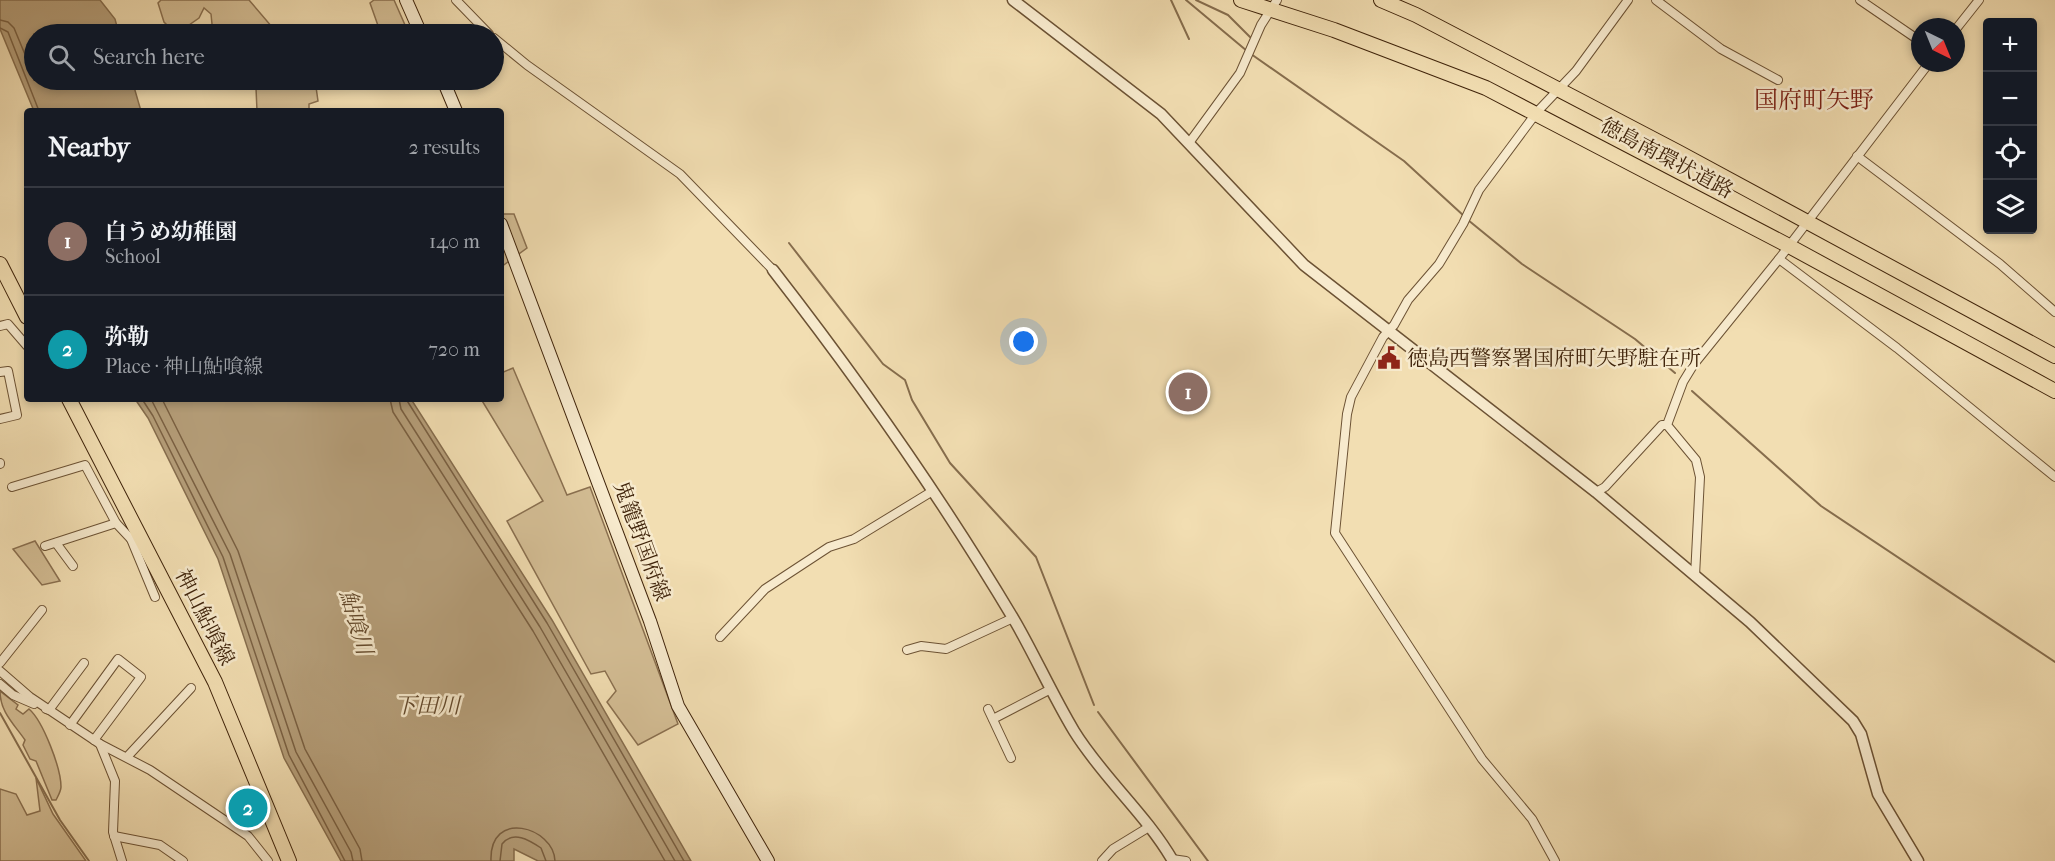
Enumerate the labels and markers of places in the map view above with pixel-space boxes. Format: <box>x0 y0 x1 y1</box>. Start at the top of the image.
public building icon: 徳島西警察署国府町矢野駐在所 <box>1376 345 1402 371</box>
place label: 徳島西警察署国府町矢野駐在所 <box>1407 346 1701 370</box>
pin: 1 <box>1168 370 1208 414</box>
pin: 2 <box>228 786 268 830</box>

